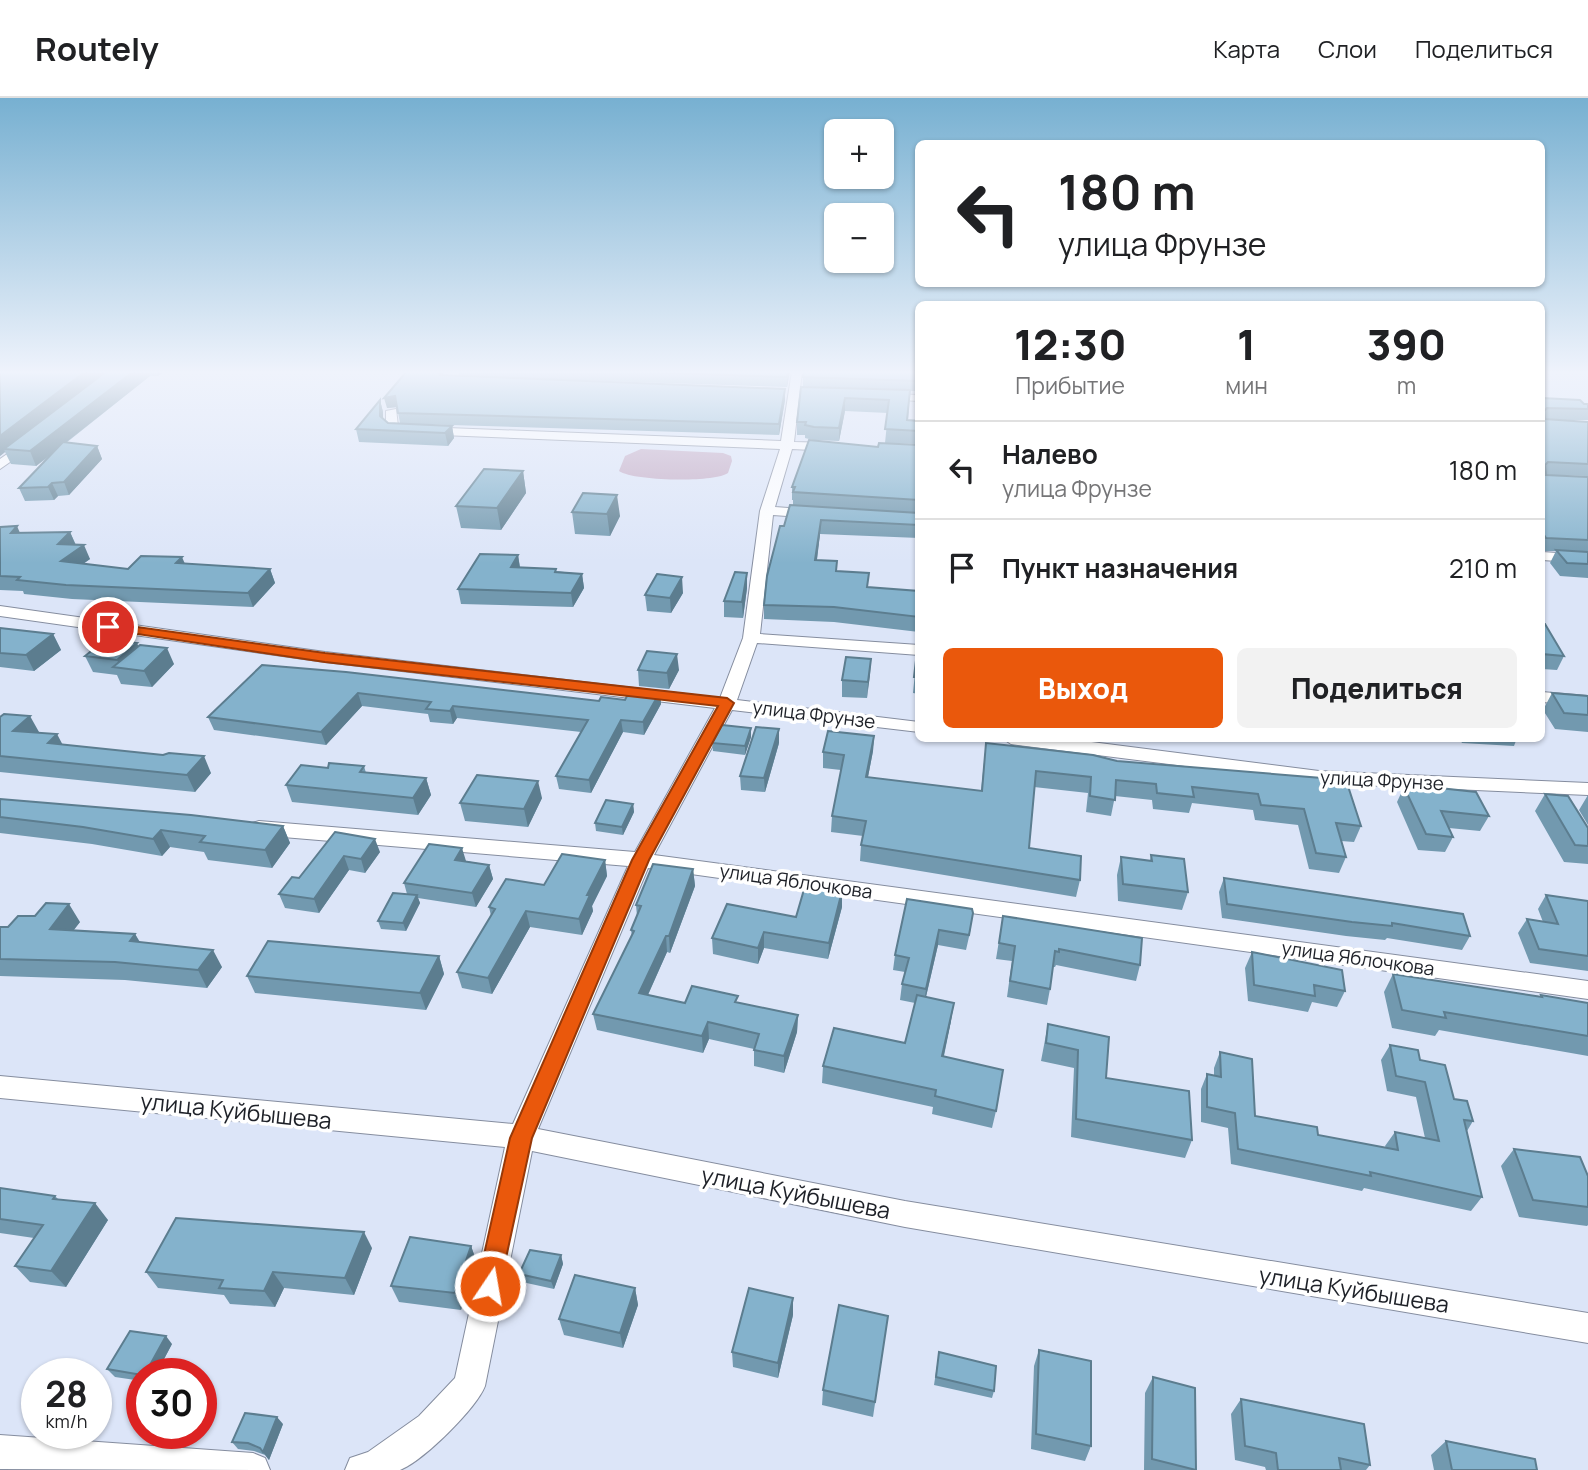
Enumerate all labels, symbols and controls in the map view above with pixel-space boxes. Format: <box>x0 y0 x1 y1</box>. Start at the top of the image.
text: Routely <box>35 26 159 71</box>
text: Карта <box>1213 32 1280 65</box>
text: Слои <box>1318 32 1377 65</box>
text: Поделиться <box>1415 32 1553 65</box>
map controls <box>824 119 894 273</box>
button: + <box>824 119 894 189</box>
text: 180 m <box>1058 158 1196 225</box>
icon: left <box>943 168 1034 259</box>
button: − <box>824 203 894 273</box>
text: улица Фрунзе <box>1058 222 1267 266</box>
text: 12:30 <box>1014 315 1126 373</box>
text: 1 <box>1237 315 1256 373</box>
text: 390 <box>1367 315 1446 373</box>
text: Прибытие <box>1015 369 1125 401</box>
text: мин <box>1225 369 1268 401</box>
text: m <box>1397 369 1416 401</box>
text: Налево <box>1002 436 1098 472</box>
icon: left <box>943 451 981 489</box>
text: 180 m <box>1449 452 1517 488</box>
text: улица Фрунзе <box>1002 472 1152 504</box>
icon: arrive <box>943 549 981 587</box>
text: Пункт назначения <box>1002 550 1238 586</box>
text: 210 m <box>1449 550 1517 586</box>
pin <box>78 597 138 657</box>
icon: arrive <box>89 608 127 646</box>
button: Выход <box>943 648 1223 728</box>
button: Поделиться <box>1237 648 1517 728</box>
street label: улица Фрунзе <box>751 694 877 734</box>
street label: улица Фрунзе <box>1319 764 1445 796</box>
street label: улица Яблочкова <box>718 857 874 905</box>
street label: улица Яблочкова <box>1280 934 1436 982</box>
street label: улица Куйбышева <box>139 1084 333 1136</box>
street label: улица Куйбышева <box>699 1158 893 1226</box>
position arrow <box>453 1249 527 1323</box>
street label: улица Куйбышева <box>1257 1258 1451 1320</box>
speed limit sign: 30 <box>126 1358 217 1449</box>
text: 28 <box>45 1370 88 1418</box>
text: km/h <box>46 1409 87 1433</box>

